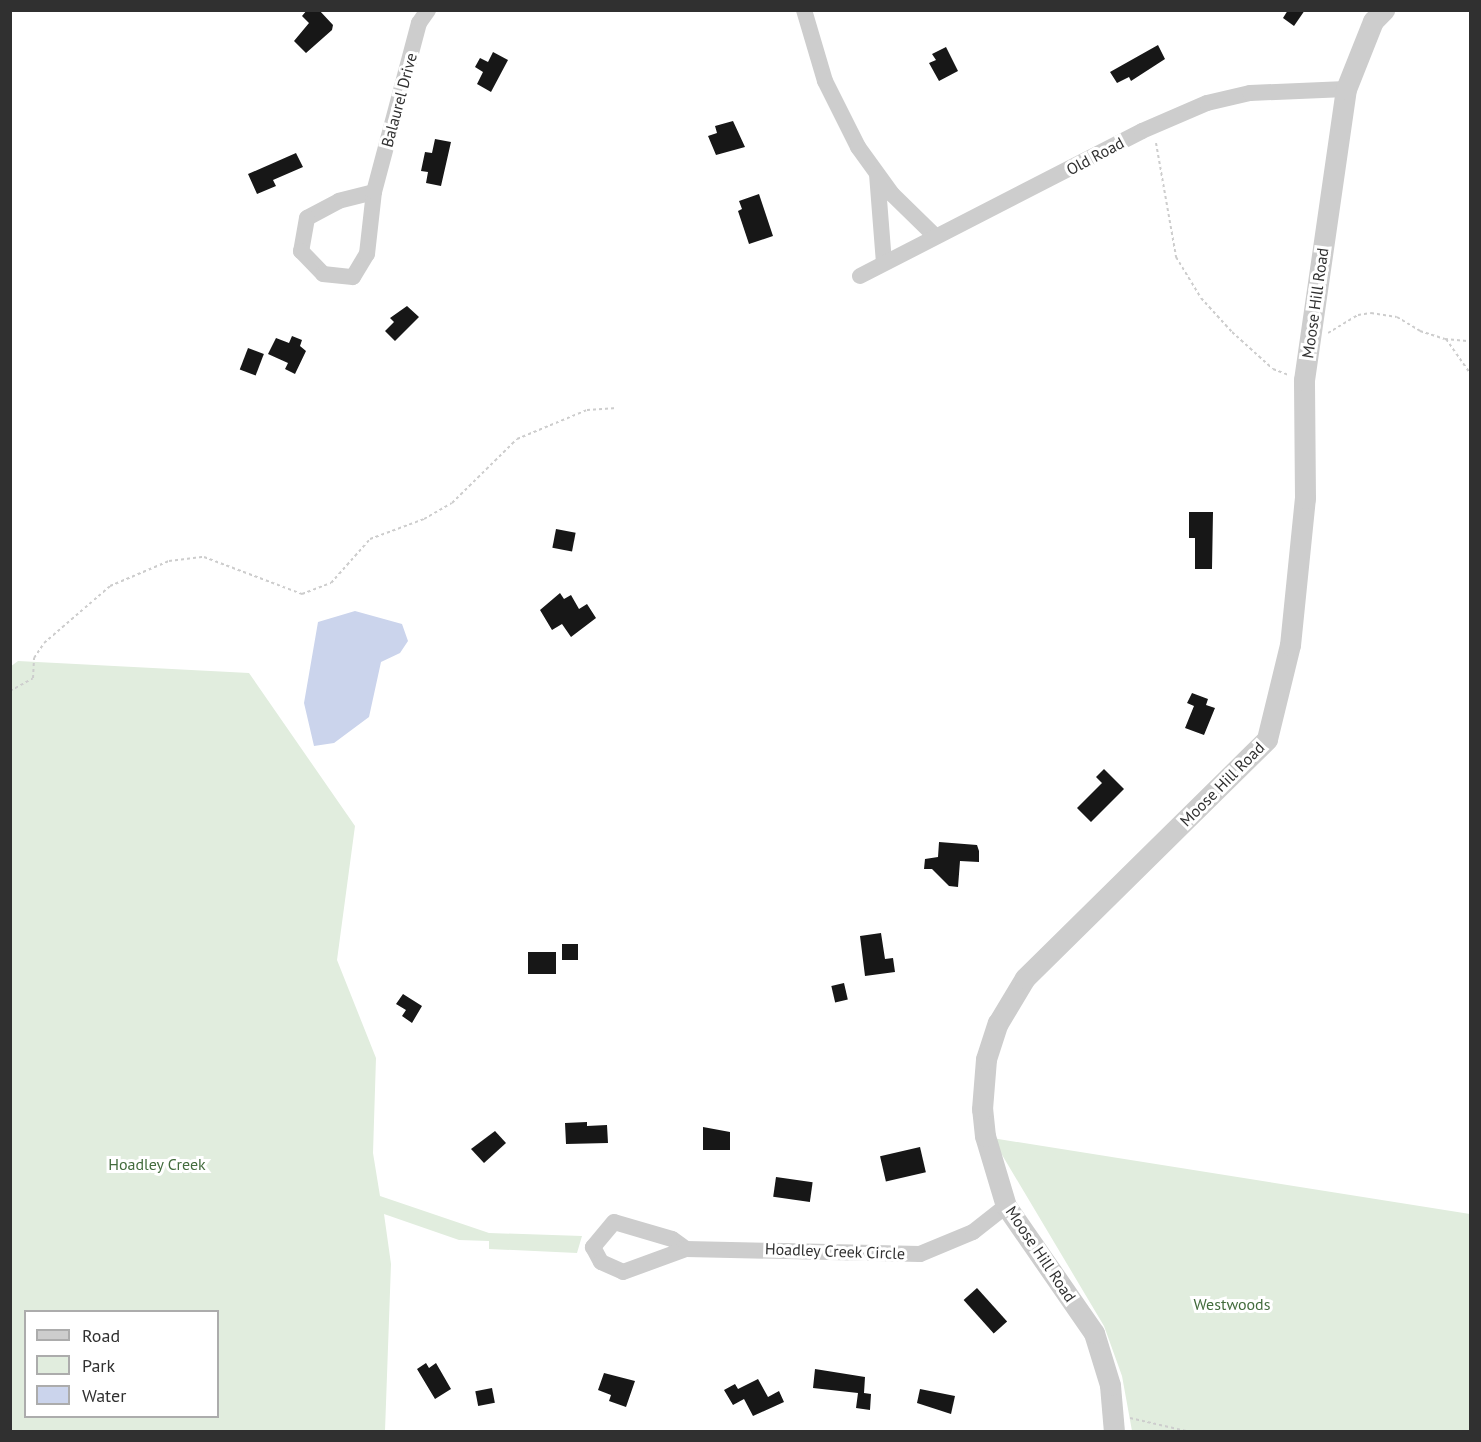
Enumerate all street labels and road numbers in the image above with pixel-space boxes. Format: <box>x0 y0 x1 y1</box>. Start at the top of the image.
street label: Balaurel Drive <box>377 51 421 149</box>
street label: Old Road <box>1063 133 1127 179</box>
street label: Moose Hill Road <box>1298 246 1332 360</box>
street label: Moose Hill Road <box>1176 738 1268 830</box>
street label: Moose Hill Road <box>1002 1202 1080 1306</box>
street label: Hoadley Creek Circle <box>764 1239 906 1263</box>

